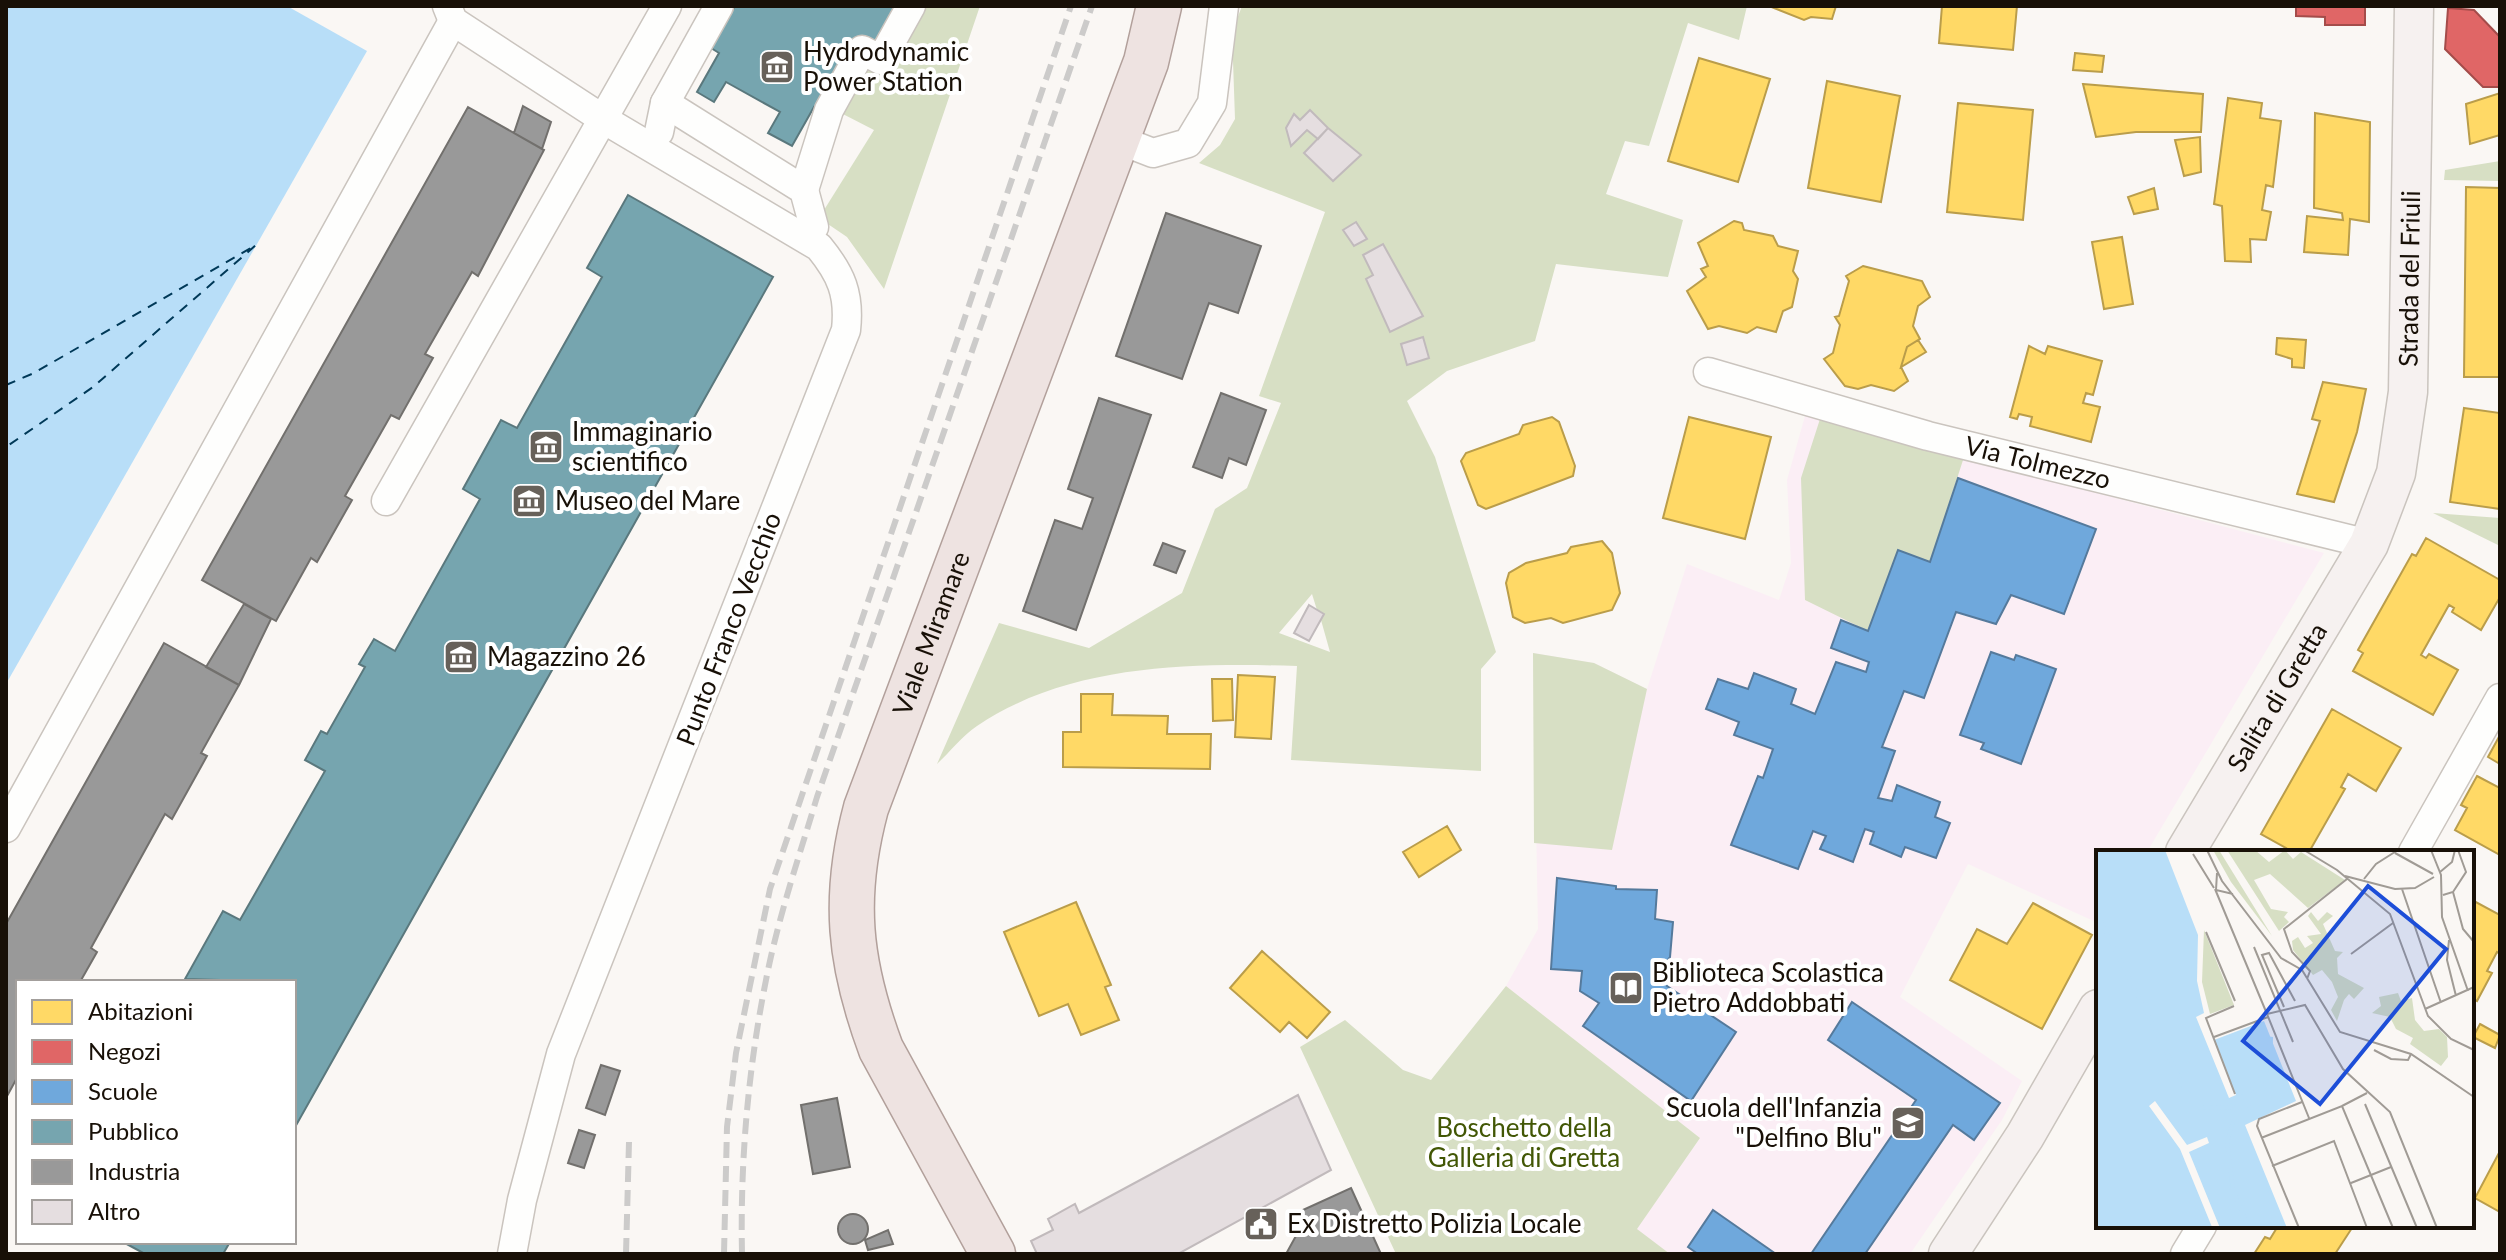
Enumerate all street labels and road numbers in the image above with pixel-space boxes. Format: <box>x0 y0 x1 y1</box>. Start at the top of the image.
street label: Strada del Friuli <box>2391 190 2426 367</box>
street label: Via Tolmezzo <box>1962 429 2114 495</box>
street label: Punto Franco Vecchio <box>669 507 787 750</box>
street label: Viale Miramare <box>885 547 976 720</box>
street label: Salita di Gretta <box>2220 617 2333 777</box>

